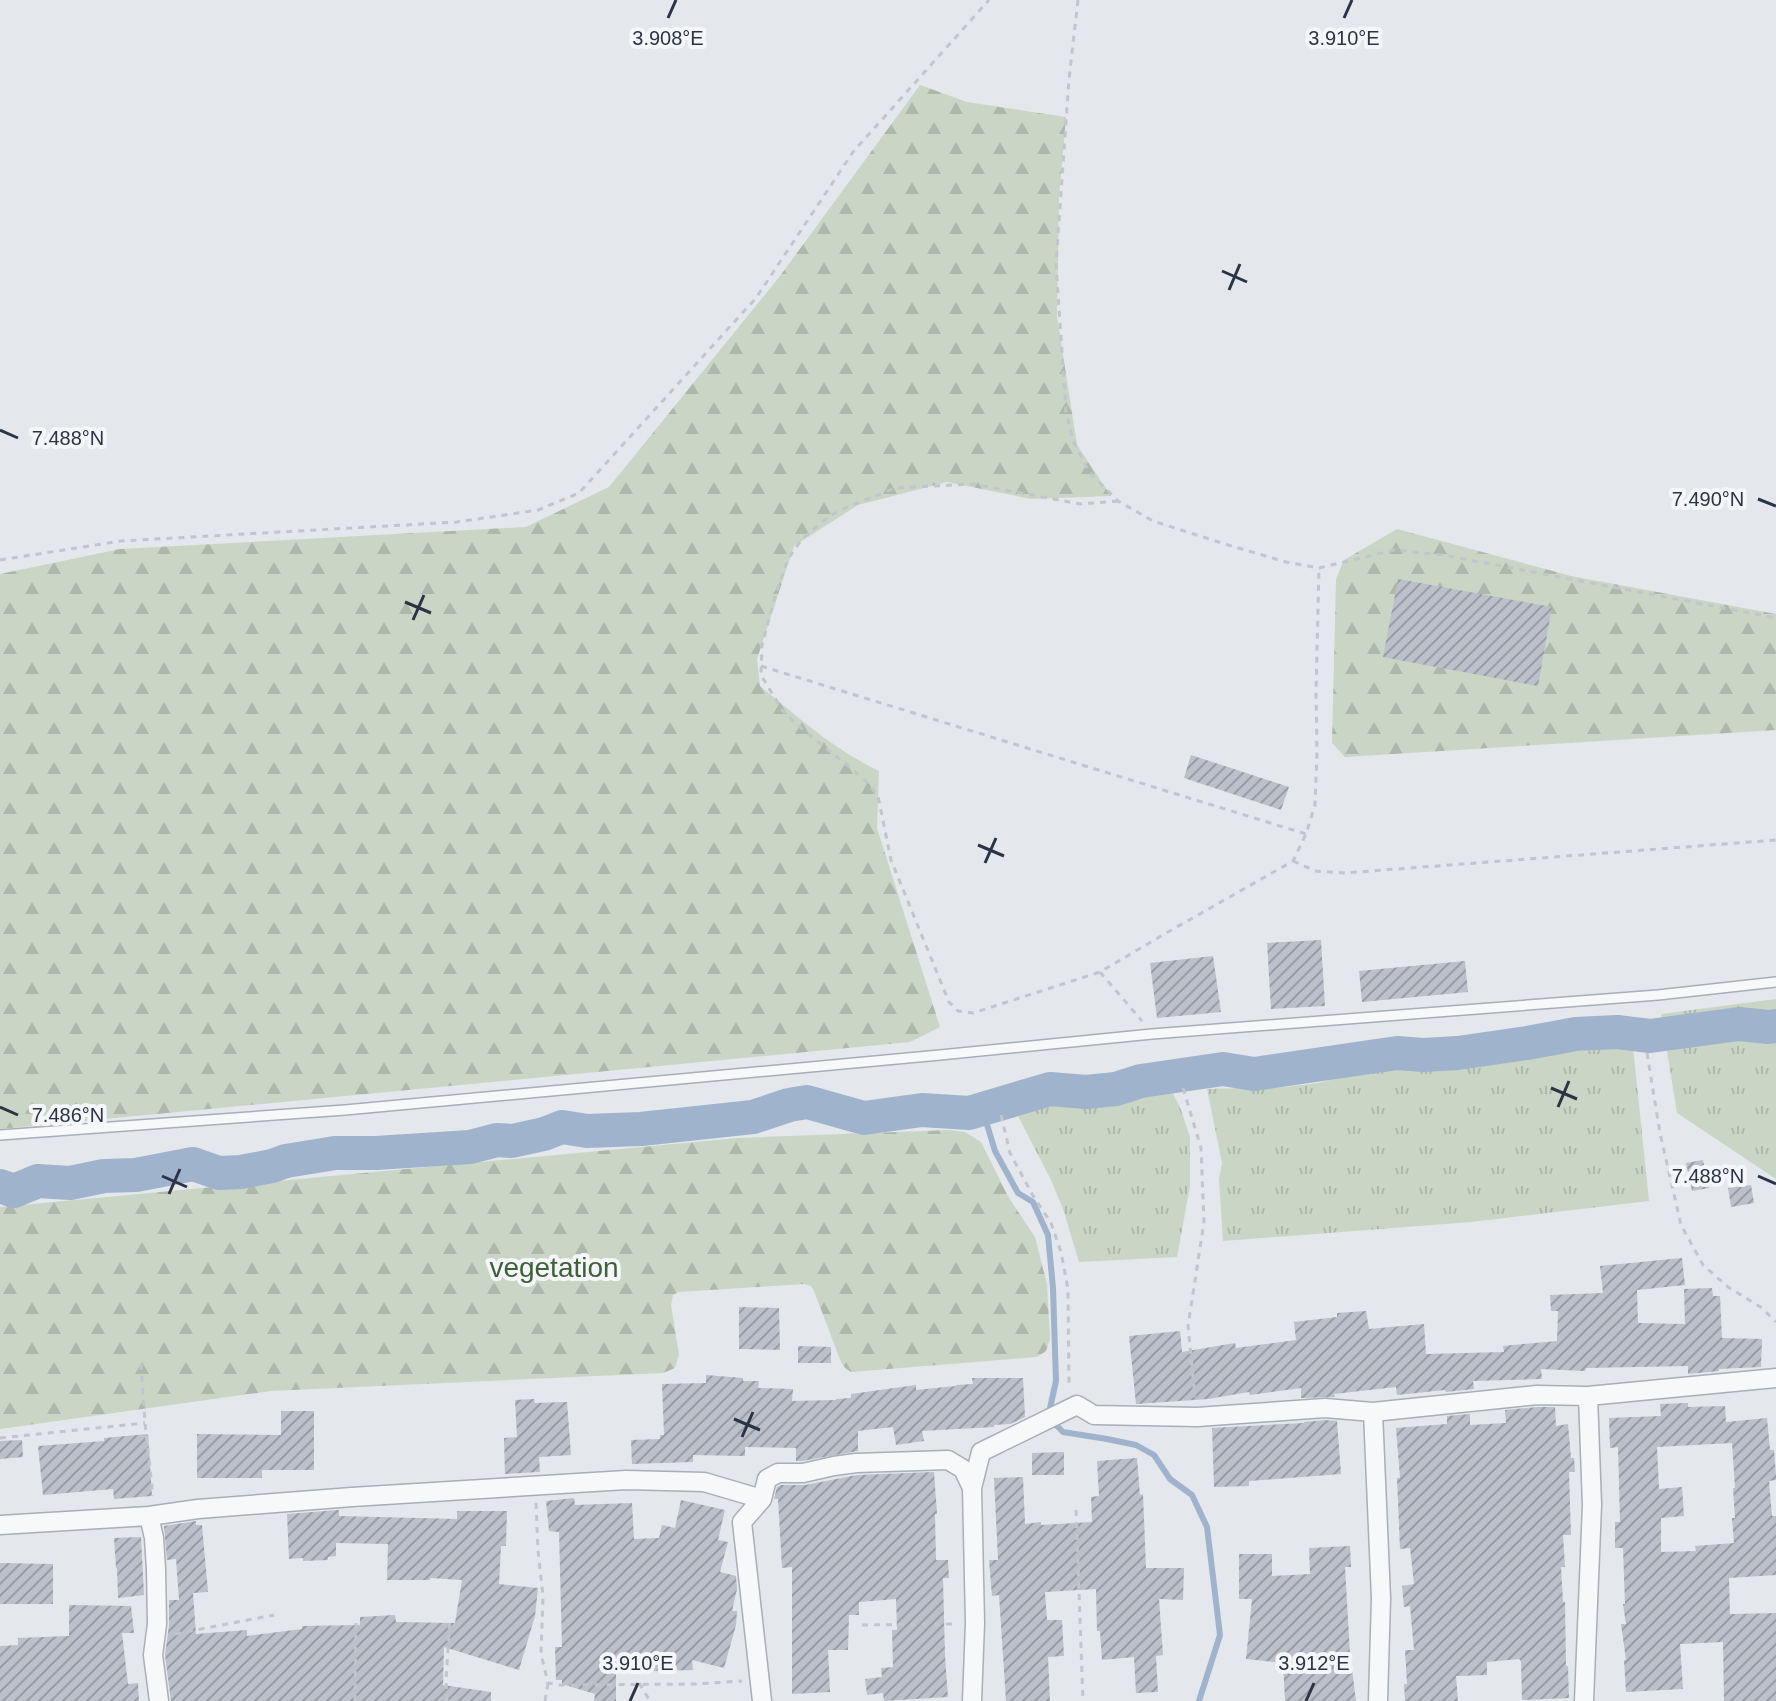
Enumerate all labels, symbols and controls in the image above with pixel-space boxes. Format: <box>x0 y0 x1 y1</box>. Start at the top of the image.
text: 3.908°E <box>632 27 704 49</box>
text: 3.910°E <box>1308 27 1380 49</box>
text: 7.488°N <box>32 427 104 449</box>
text: 7.490°N <box>1672 488 1744 510</box>
text: 7.486°N <box>32 1104 104 1126</box>
text: 7.488°N <box>1672 1165 1744 1187</box>
park label: vegetation <box>489 1252 619 1283</box>
text: 3.910°E <box>602 1652 674 1674</box>
text: 3.912°E <box>1278 1652 1350 1674</box>

